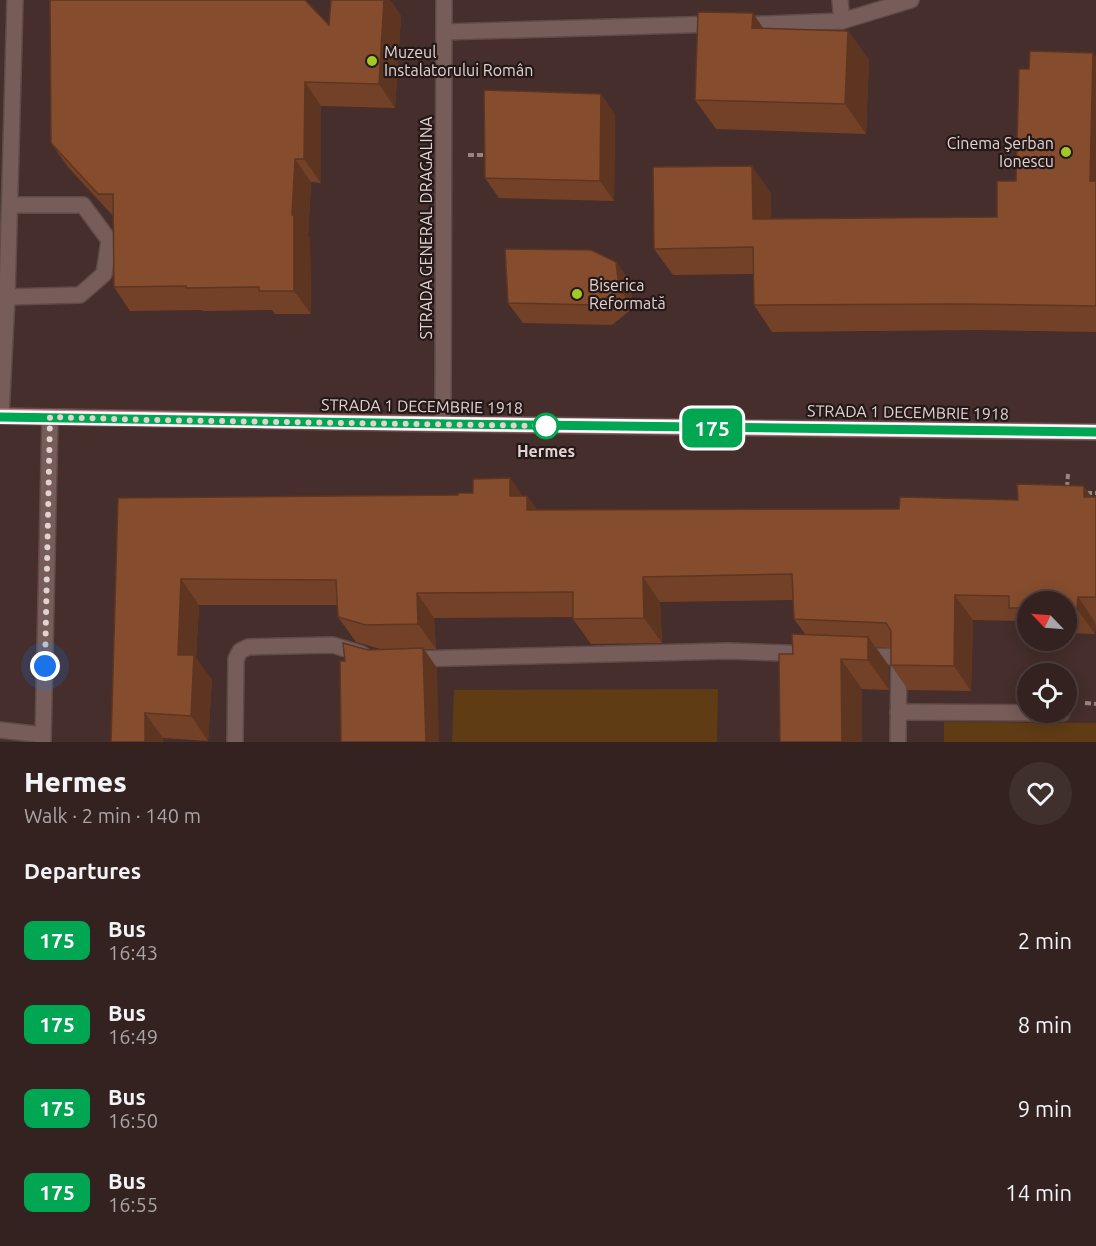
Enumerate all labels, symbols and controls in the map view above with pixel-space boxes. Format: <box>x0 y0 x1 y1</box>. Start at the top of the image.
place label: Muzeul Instalatorului Român <box>384 43 533 79</box>
marker: Muzeul Instalatorului Român <box>365 54 379 68</box>
street label: STRADA GENERAL DRAGALINA <box>417 116 435 339</box>
place label: Cinema Şerban Ionescu <box>947 134 1054 170</box>
marker: Cinema Şerban Ionescu <box>1059 145 1073 159</box>
place label: Biserica Reformată <box>589 276 666 312</box>
marker: Biserica Reformată <box>570 287 584 301</box>
street label: STRADA 1 DECEMBRIE 1918 <box>321 395 523 417</box>
street label: STRADA 1 DECEMBRIE 1918 <box>807 401 1009 423</box>
line badge: 175 <box>678 408 746 448</box>
marker: Hermes <box>533 413 559 439</box>
text: 175 <box>694 416 730 440</box>
place label: Hermes <box>517 442 575 460</box>
north arrow <box>1017 591 1077 651</box>
map controls <box>1017 591 1077 723</box>
your location <box>30 651 60 681</box>
button: locate <box>1017 663 1077 723</box>
button: heart <box>1009 762 1072 825</box>
text: Hermes <box>24 766 127 797</box>
text: Walk · 2 min · 140 m <box>24 804 201 827</box>
text: Departures <box>24 858 141 883</box>
text: Bus <box>108 916 146 941</box>
text: 175 <box>39 928 75 952</box>
text: 2 min <box>1018 928 1072 953</box>
text: 16:43 <box>108 941 158 964</box>
text: Bus <box>108 1000 146 1025</box>
text: 175 <box>39 1012 75 1036</box>
text: 8 min <box>1018 1012 1072 1037</box>
text: 16:49 <box>108 1025 158 1048</box>
text: Bus <box>108 1084 146 1109</box>
text: 175 <box>39 1096 75 1120</box>
text: 9 min <box>1018 1096 1072 1121</box>
text: 16:50 <box>108 1109 158 1132</box>
text: Bus <box>108 1168 146 1193</box>
text: 175 <box>39 1180 75 1204</box>
text: 14 min <box>1005 1180 1072 1205</box>
text: 16:55 <box>108 1193 158 1216</box>

